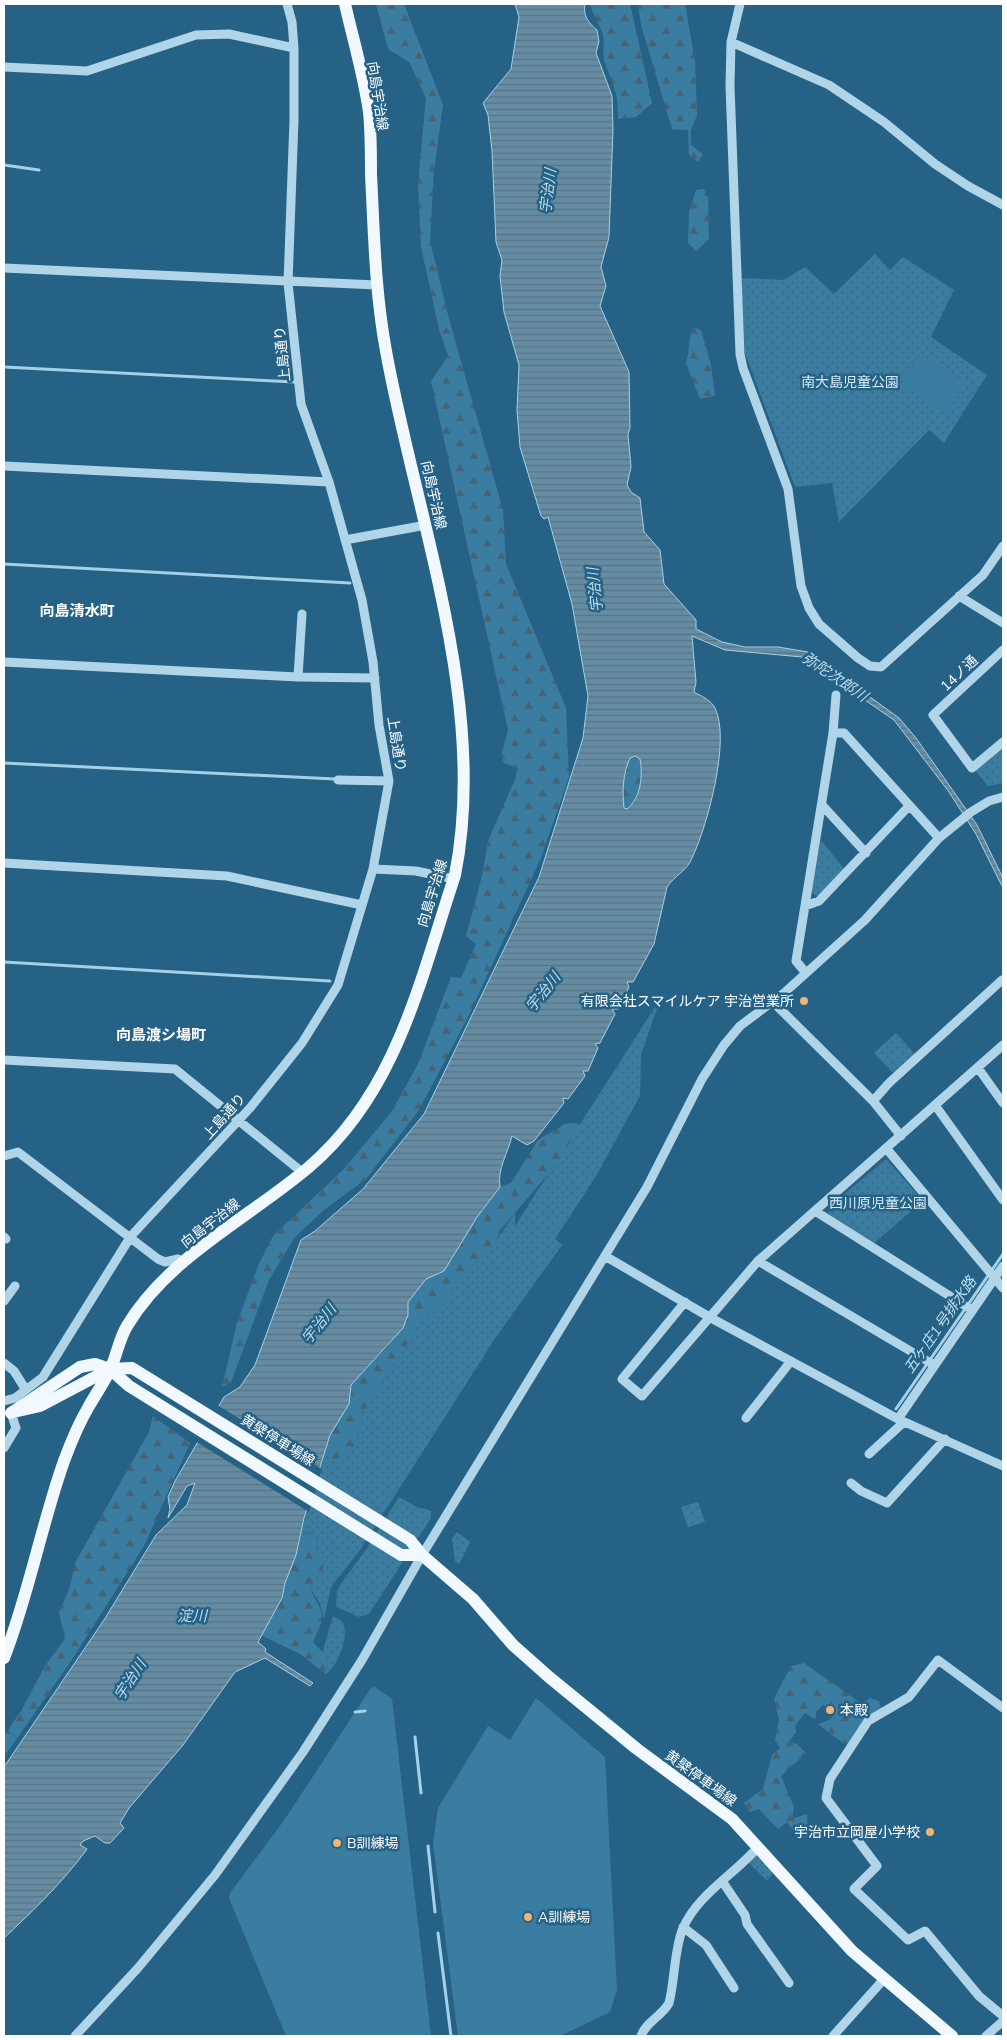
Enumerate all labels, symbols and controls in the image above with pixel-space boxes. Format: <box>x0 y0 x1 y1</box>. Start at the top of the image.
street label: 向島宇治線 <box>363 60 392 132</box>
water label: 宇治川 <box>535 165 561 215</box>
street label: 上島通り <box>270 325 295 383</box>
park label: 南大島児童公園 <box>801 373 899 392</box>
street label: 向島宇治線 <box>416 459 451 531</box>
water label: 宇治川 <box>582 565 607 613</box>
district label: 向島清水町 <box>39 601 115 621</box>
water label: 弥陀次郎川 <box>798 648 873 707</box>
street label: 14ノ通 <box>936 651 982 696</box>
street label: 上島通り <box>383 715 410 773</box>
street label: 向島宇治線 <box>413 857 452 929</box>
water label: 宇治川 <box>521 967 566 1016</box>
place label: 有限会社スマイルケア 宇治営業所 <box>581 992 794 1011</box>
marker: 有限会社スマイルケア 宇治営業所 <box>798 995 810 1007</box>
district label: 向島渡シ場町 <box>116 1025 206 1045</box>
street label: 上島通り <box>199 1089 250 1143</box>
street label: 向島宇治線 <box>177 1194 244 1252</box>
park label: 西川原児童公園 <box>829 1194 927 1213</box>
water label: 五ヶ庄1号排水路 <box>899 1271 982 1377</box>
water label: 宇治川 <box>297 1299 342 1348</box>
street label: 黄檗停車場線 <box>237 1410 318 1471</box>
water label: 淀川 <box>177 1606 209 1626</box>
water label: 宇治川 <box>109 1654 152 1704</box>
place label: 本殿 <box>840 1701 868 1720</box>
marker: 本殿 <box>824 1704 836 1716</box>
street label: 黄檗停車場線 <box>661 1746 740 1811</box>
place label: 宇治市立岡屋小学校 <box>794 1823 920 1842</box>
marker: 宇治市立岡屋小学校 <box>924 1826 936 1838</box>
place label: B訓練場 <box>347 1834 398 1853</box>
marker: B訓練場 <box>331 1837 343 1849</box>
place label: A訓練場 <box>538 1908 590 1927</box>
marker: A訓練場 <box>522 1911 534 1923</box>

